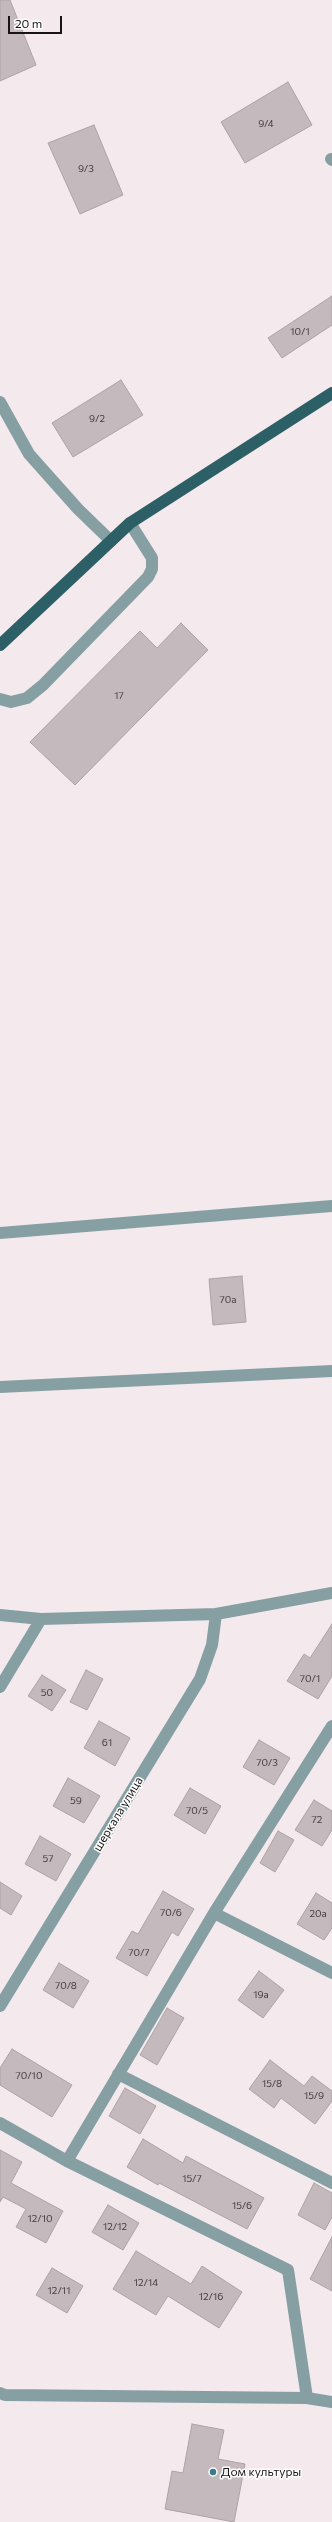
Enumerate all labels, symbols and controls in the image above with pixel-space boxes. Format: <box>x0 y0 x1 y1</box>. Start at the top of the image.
scale bar <box>10 8 64 34</box>
text: 20 m <box>15 16 42 30</box>
house number: 9/4 <box>258 118 274 130</box>
house number: 9/3 <box>78 163 94 175</box>
house number: 10/1 <box>290 326 310 338</box>
house number: 9/2 <box>89 413 105 425</box>
house number: 17 <box>114 690 124 702</box>
house number: 70а <box>220 1294 236 1306</box>
house number: 70/1 <box>300 1673 320 1685</box>
house number: 50 <box>41 1687 53 1699</box>
house number: 61 <box>102 1737 112 1749</box>
house number: 70/3 <box>256 1757 278 1769</box>
street label: шеркала улица <box>90 1774 146 1854</box>
house number: 59 <box>70 1795 82 1807</box>
house number: 70/5 <box>186 1805 208 1817</box>
house number: 72 <box>312 1814 322 1826</box>
house number: 57 <box>42 1853 54 1865</box>
house number: 70/6 <box>160 1907 182 1919</box>
house number: 20а <box>309 1908 327 1920</box>
house number: 70/7 <box>128 1947 150 1959</box>
house number: 70/8 <box>55 1980 77 1992</box>
house number: 19а <box>253 1989 269 2001</box>
house number: 70/10 <box>16 2070 42 2082</box>
house number: 15/8 <box>262 2078 282 2090</box>
house number: 15/9 <box>304 2090 324 2102</box>
house number: 15/7 <box>182 2173 202 2185</box>
house number: 15/6 <box>232 2200 252 2212</box>
house number: 12/10 <box>27 2213 53 2225</box>
house number: 12/12 <box>103 2221 127 2233</box>
house number: 12/14 <box>134 2277 158 2289</box>
house number: 12/11 <box>48 2285 70 2297</box>
house number: 12/16 <box>199 2291 223 2303</box>
place label: Дом культуры <box>221 2465 301 2479</box>
marker: Дом культуры <box>208 2467 218 2477</box>

